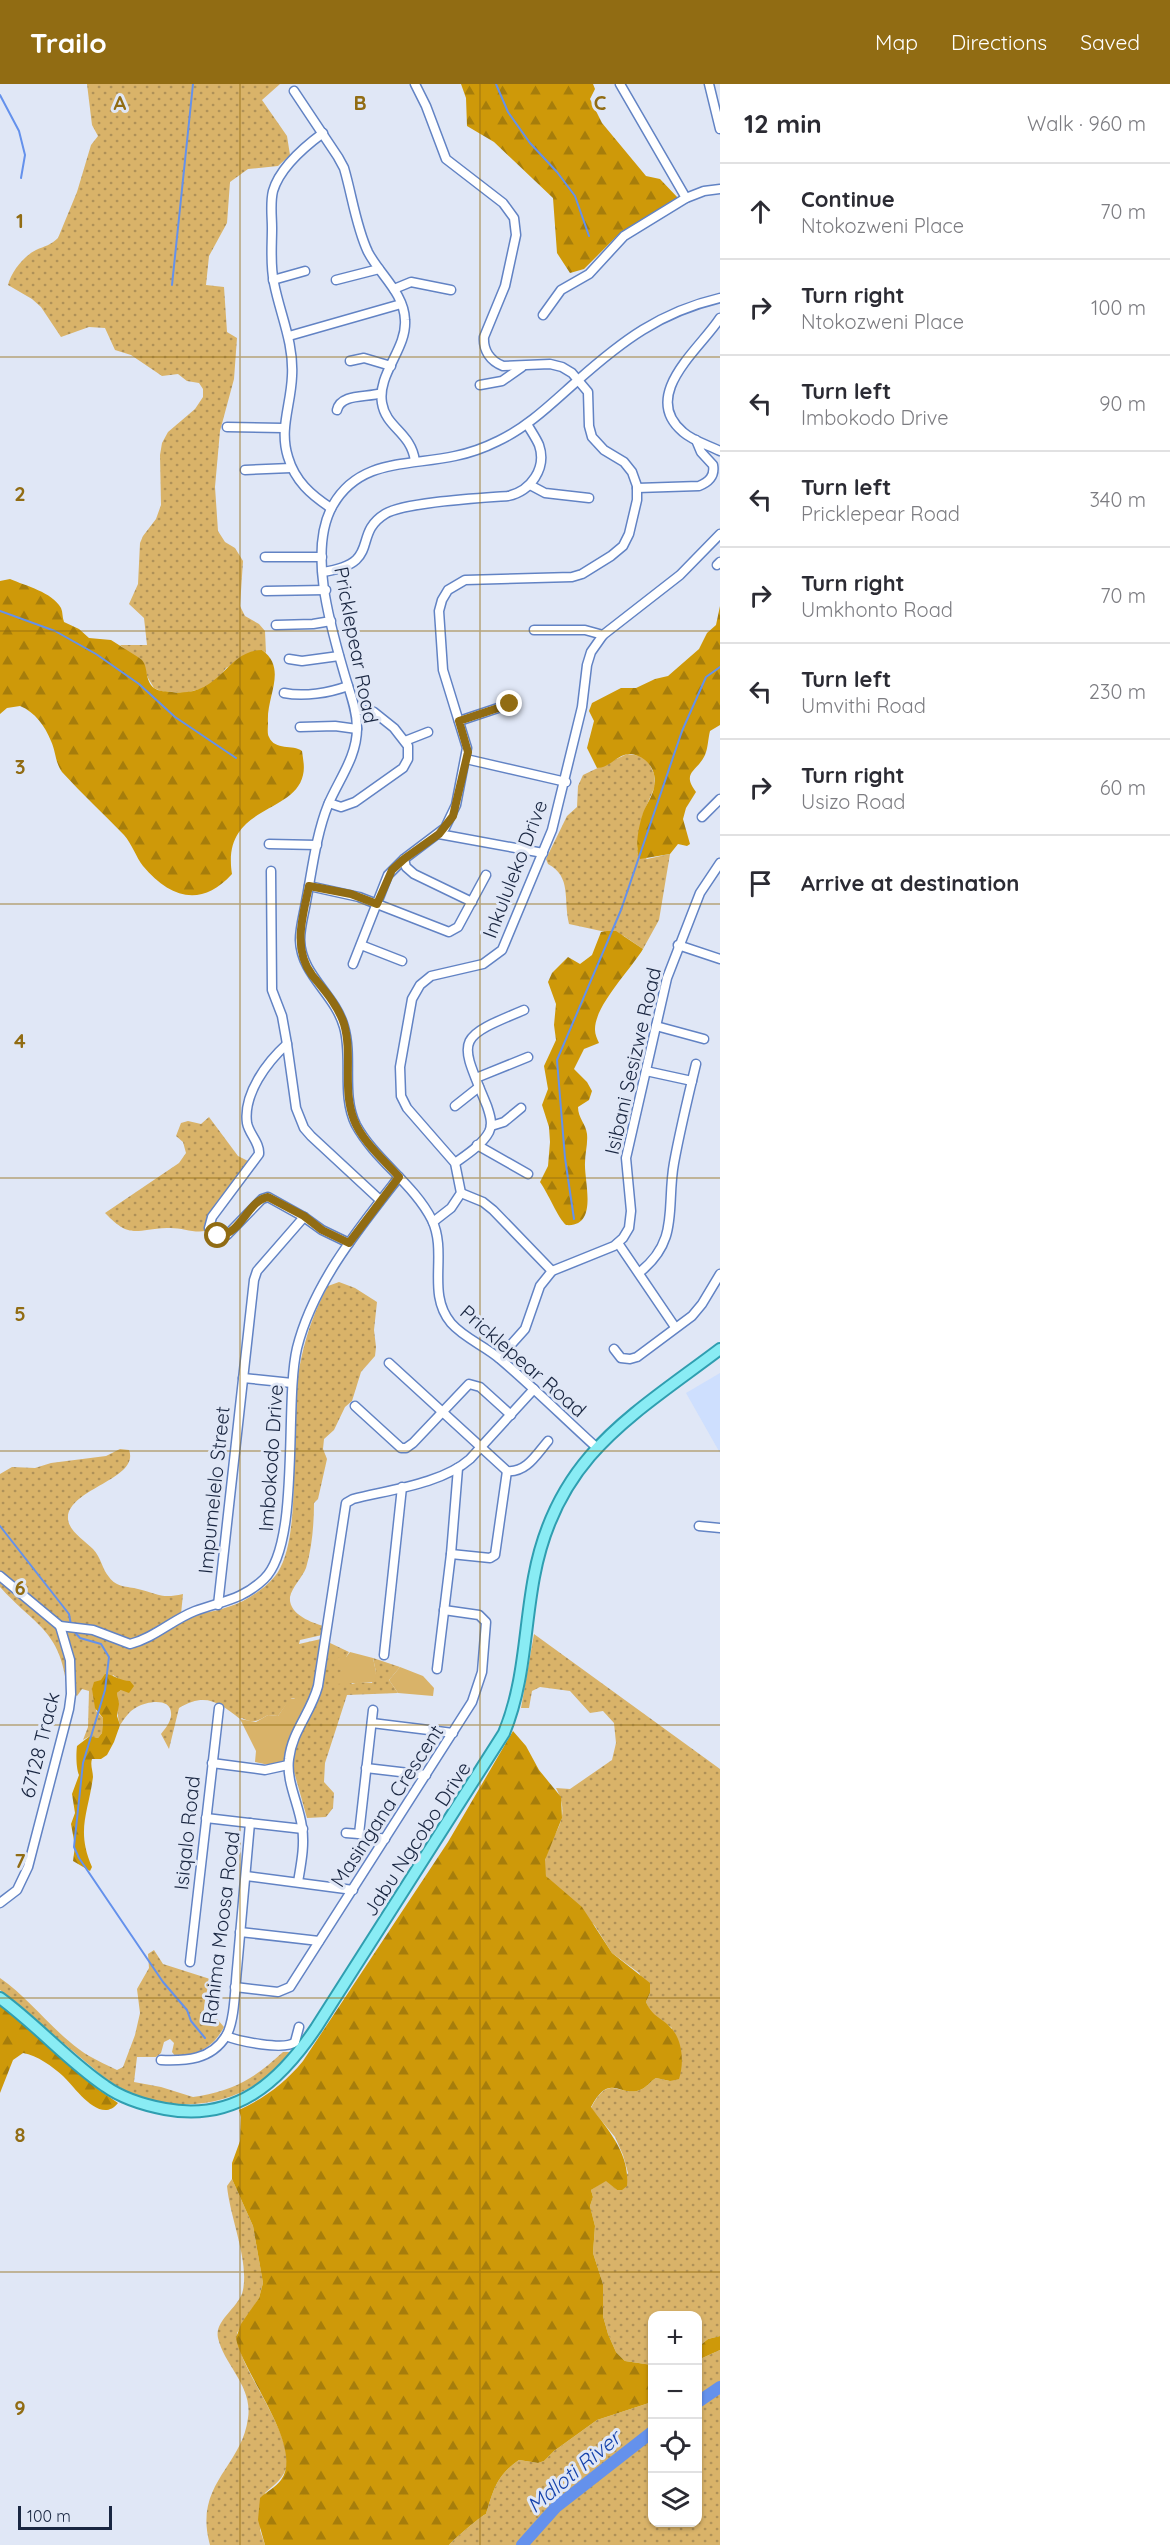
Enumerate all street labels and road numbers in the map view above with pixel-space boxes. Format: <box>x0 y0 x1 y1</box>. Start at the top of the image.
street label: Pricklepear Road <box>329 564 384 725</box>
street label: Inkululeko Drive <box>477 796 552 941</box>
street label: Isibani Sesizwe Road <box>599 965 666 1157</box>
street label: Pricklepear Road <box>455 1299 592 1422</box>
street label: Imbokodo Drive <box>253 1383 288 1532</box>
street label: Impumelelo Street <box>192 1405 235 1575</box>
street label: 67128 Track <box>14 1689 65 1800</box>
street label: Masingana Crescent <box>325 1720 449 1892</box>
street label: Jabu Ngcobo Drive <box>357 1757 476 1921</box>
street label: Isiqalo Road <box>168 1775 205 1891</box>
street label: Rahima Moosa Road <box>196 1830 245 2026</box>

